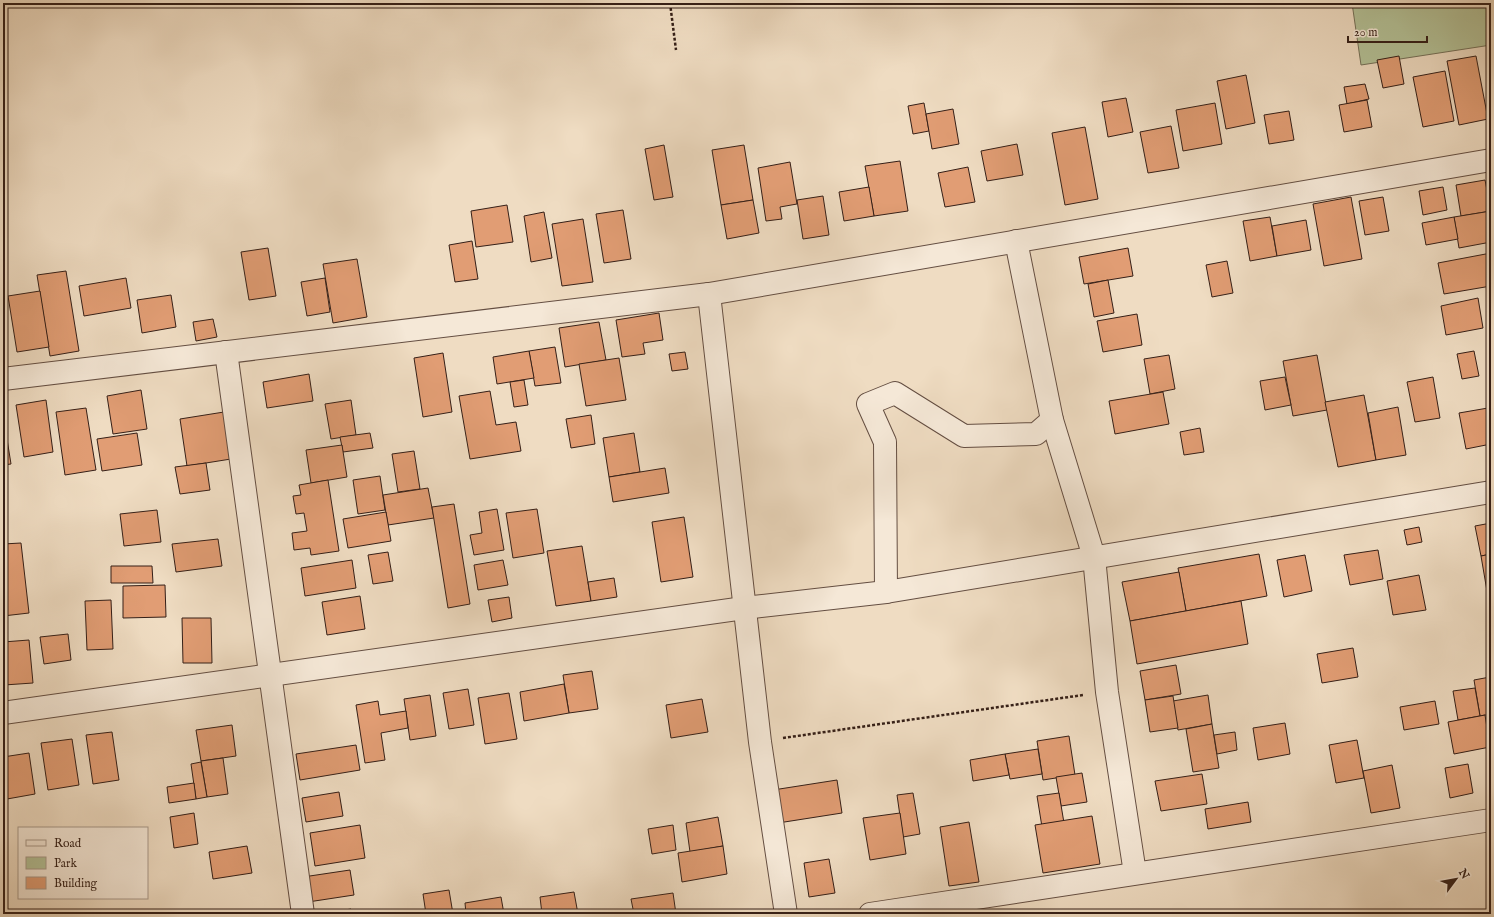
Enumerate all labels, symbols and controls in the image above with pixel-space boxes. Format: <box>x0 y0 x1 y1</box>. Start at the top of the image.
scale bar <box>1348 18 1427 44</box>
text: 20 m <box>1354 25 1377 40</box>
legend <box>18 827 148 899</box>
text: Road <box>54 836 82 851</box>
text: Park <box>54 856 77 871</box>
north arrow <box>1436 859 1476 899</box>
text: N <box>1455 866 1472 882</box>
text: Building <box>54 876 98 891</box>

